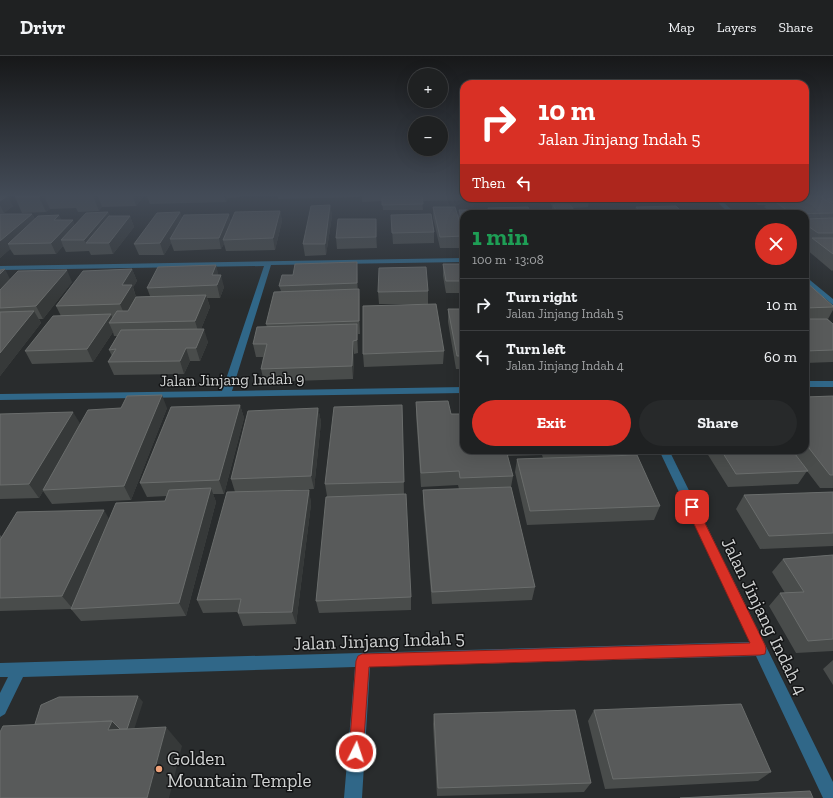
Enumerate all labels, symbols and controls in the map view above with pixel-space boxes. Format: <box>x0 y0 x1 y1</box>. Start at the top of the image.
text: Drivr <box>20 16 65 39</box>
text: Map <box>668 19 695 36</box>
text: Layers <box>717 19 756 36</box>
text: Share <box>778 19 813 36</box>
map controls <box>408 68 448 156</box>
button: + <box>408 68 448 108</box>
text: 10 m <box>538 94 595 127</box>
icon: right <box>472 96 524 148</box>
button: − <box>408 116 448 156</box>
text: Jalan Jinjang Indah 5 <box>538 128 701 150</box>
icon: left <box>513 172 535 194</box>
text: Then <box>472 174 505 192</box>
text: 1 min <box>472 222 529 251</box>
button: close <box>755 223 797 265</box>
text: 100 m · 13:08 <box>472 252 544 267</box>
text: Turn right <box>506 288 577 306</box>
icon: right <box>472 294 494 316</box>
text: 10 m <box>766 296 797 314</box>
text: Jalan Jinjang Indah 5 <box>506 306 623 321</box>
text: Turn left <box>506 340 566 358</box>
icon: left <box>472 346 494 368</box>
text: 60 m <box>764 348 797 366</box>
text: Jalan Jinjang Indah 4 <box>506 358 624 373</box>
street label: Jalan Jinjang Indah 9 <box>159 369 305 390</box>
button: Exit <box>472 400 631 446</box>
button: Share <box>639 400 797 446</box>
pin <box>675 490 709 524</box>
icon: arrive <box>681 496 703 518</box>
street label: Jalan Jinjang Indah 4 <box>716 534 813 699</box>
street label: Jalan Jinjang Indah 5 <box>293 626 465 655</box>
position arrow <box>335 731 377 773</box>
place label: Golden Mountain Temple <box>167 747 311 792</box>
marker: Golden Mountain Temple <box>154 764 164 774</box>

